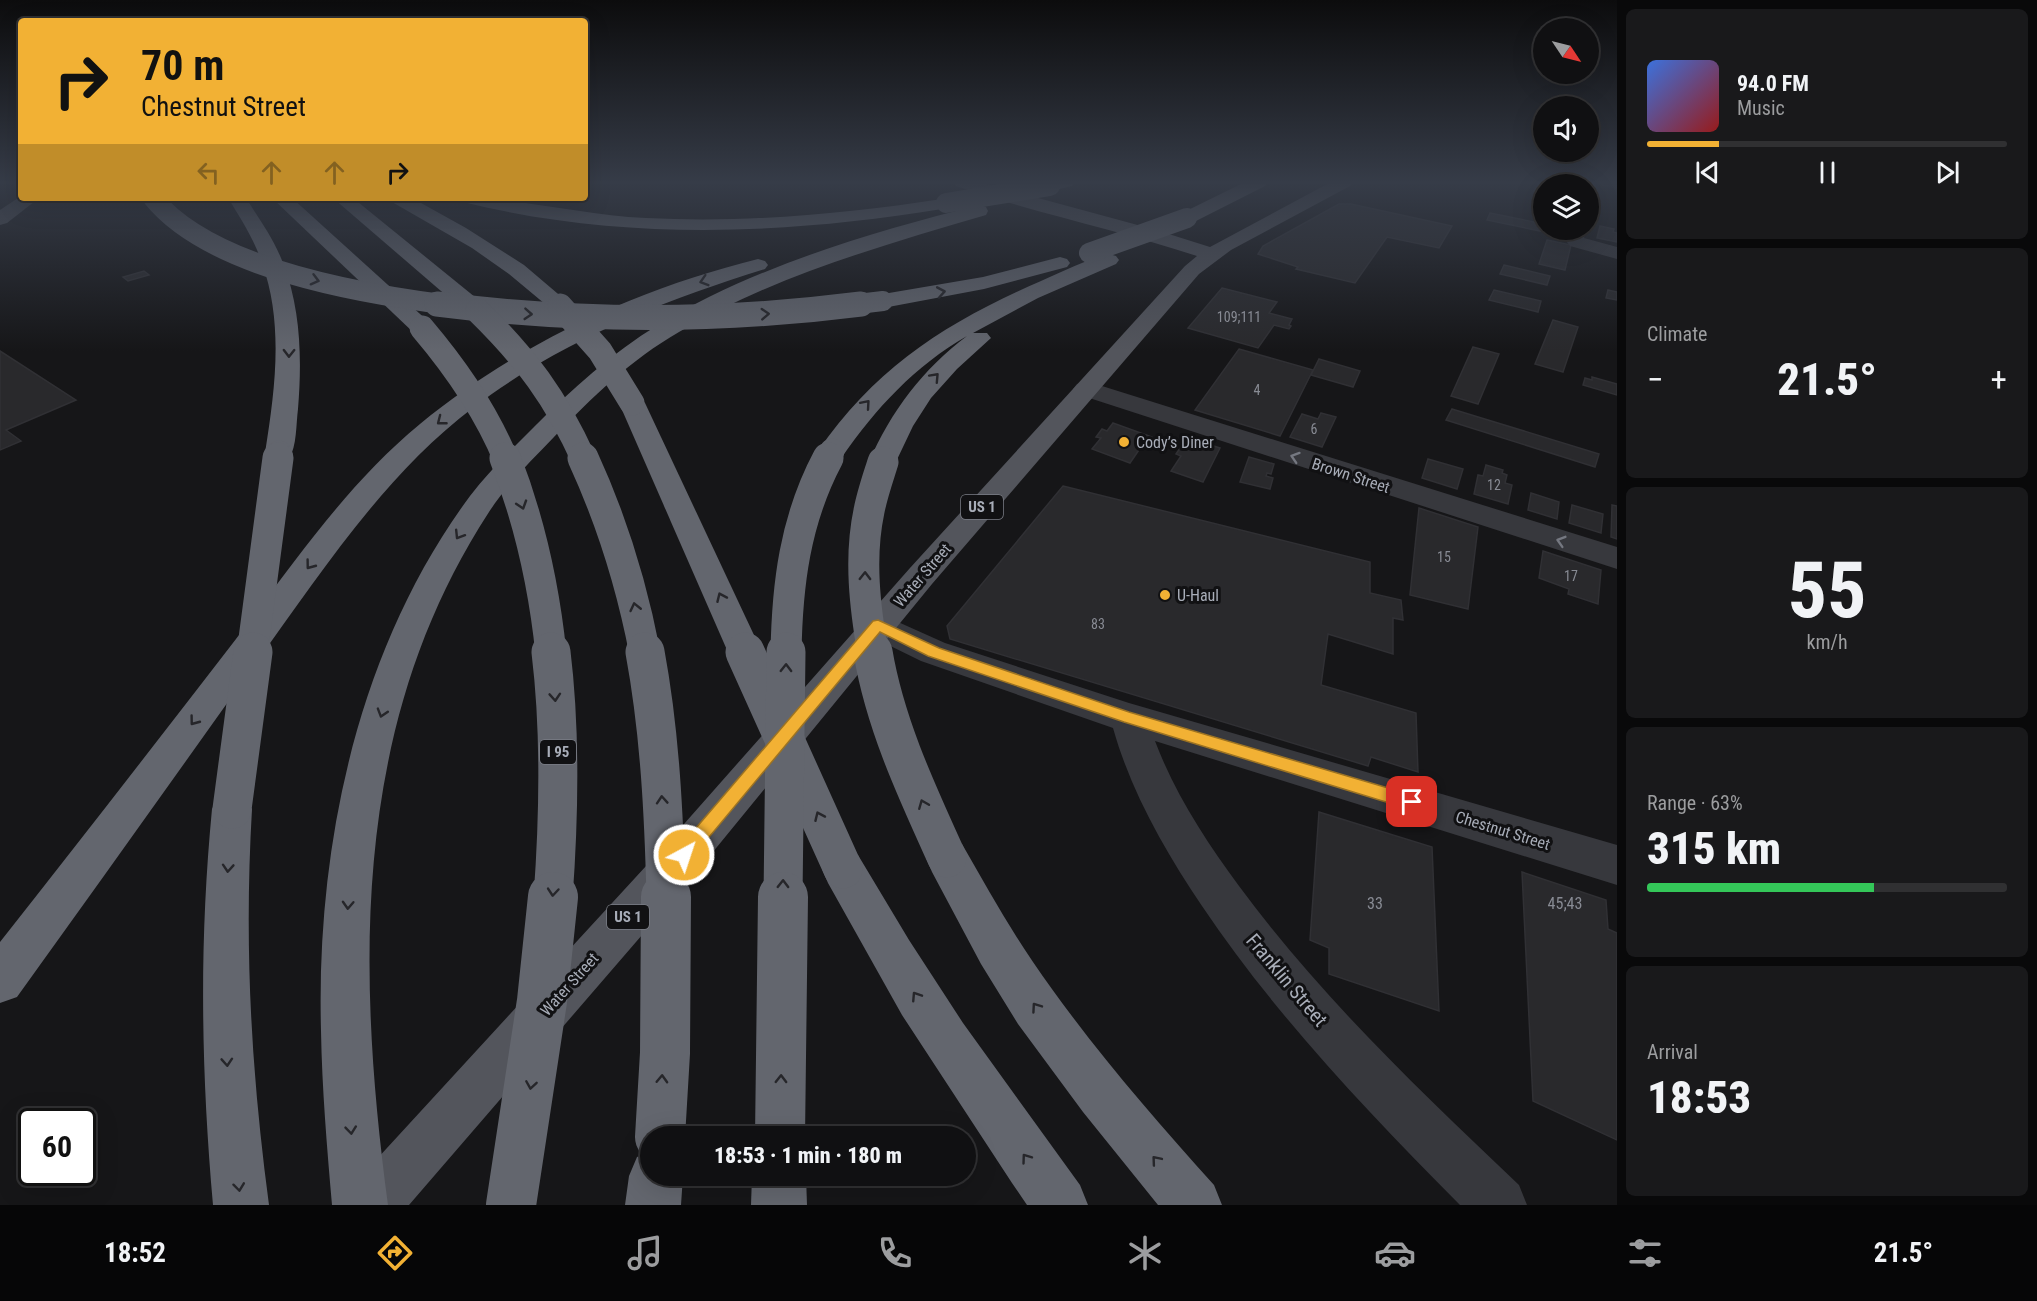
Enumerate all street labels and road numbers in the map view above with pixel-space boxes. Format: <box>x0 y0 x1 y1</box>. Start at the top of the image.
street label: Brown Street <box>1309 454 1392 497</box>
road number: US 1 <box>961 495 1003 519</box>
street label: Water Street <box>890 540 955 611</box>
road number: I 95 <box>540 740 576 764</box>
street label: Chestnut Street <box>1453 807 1553 854</box>
road number: US 1 <box>607 905 649 929</box>
street label: Franklin Street <box>1241 929 1333 1031</box>
street label: Water Street <box>536 949 603 1020</box>

